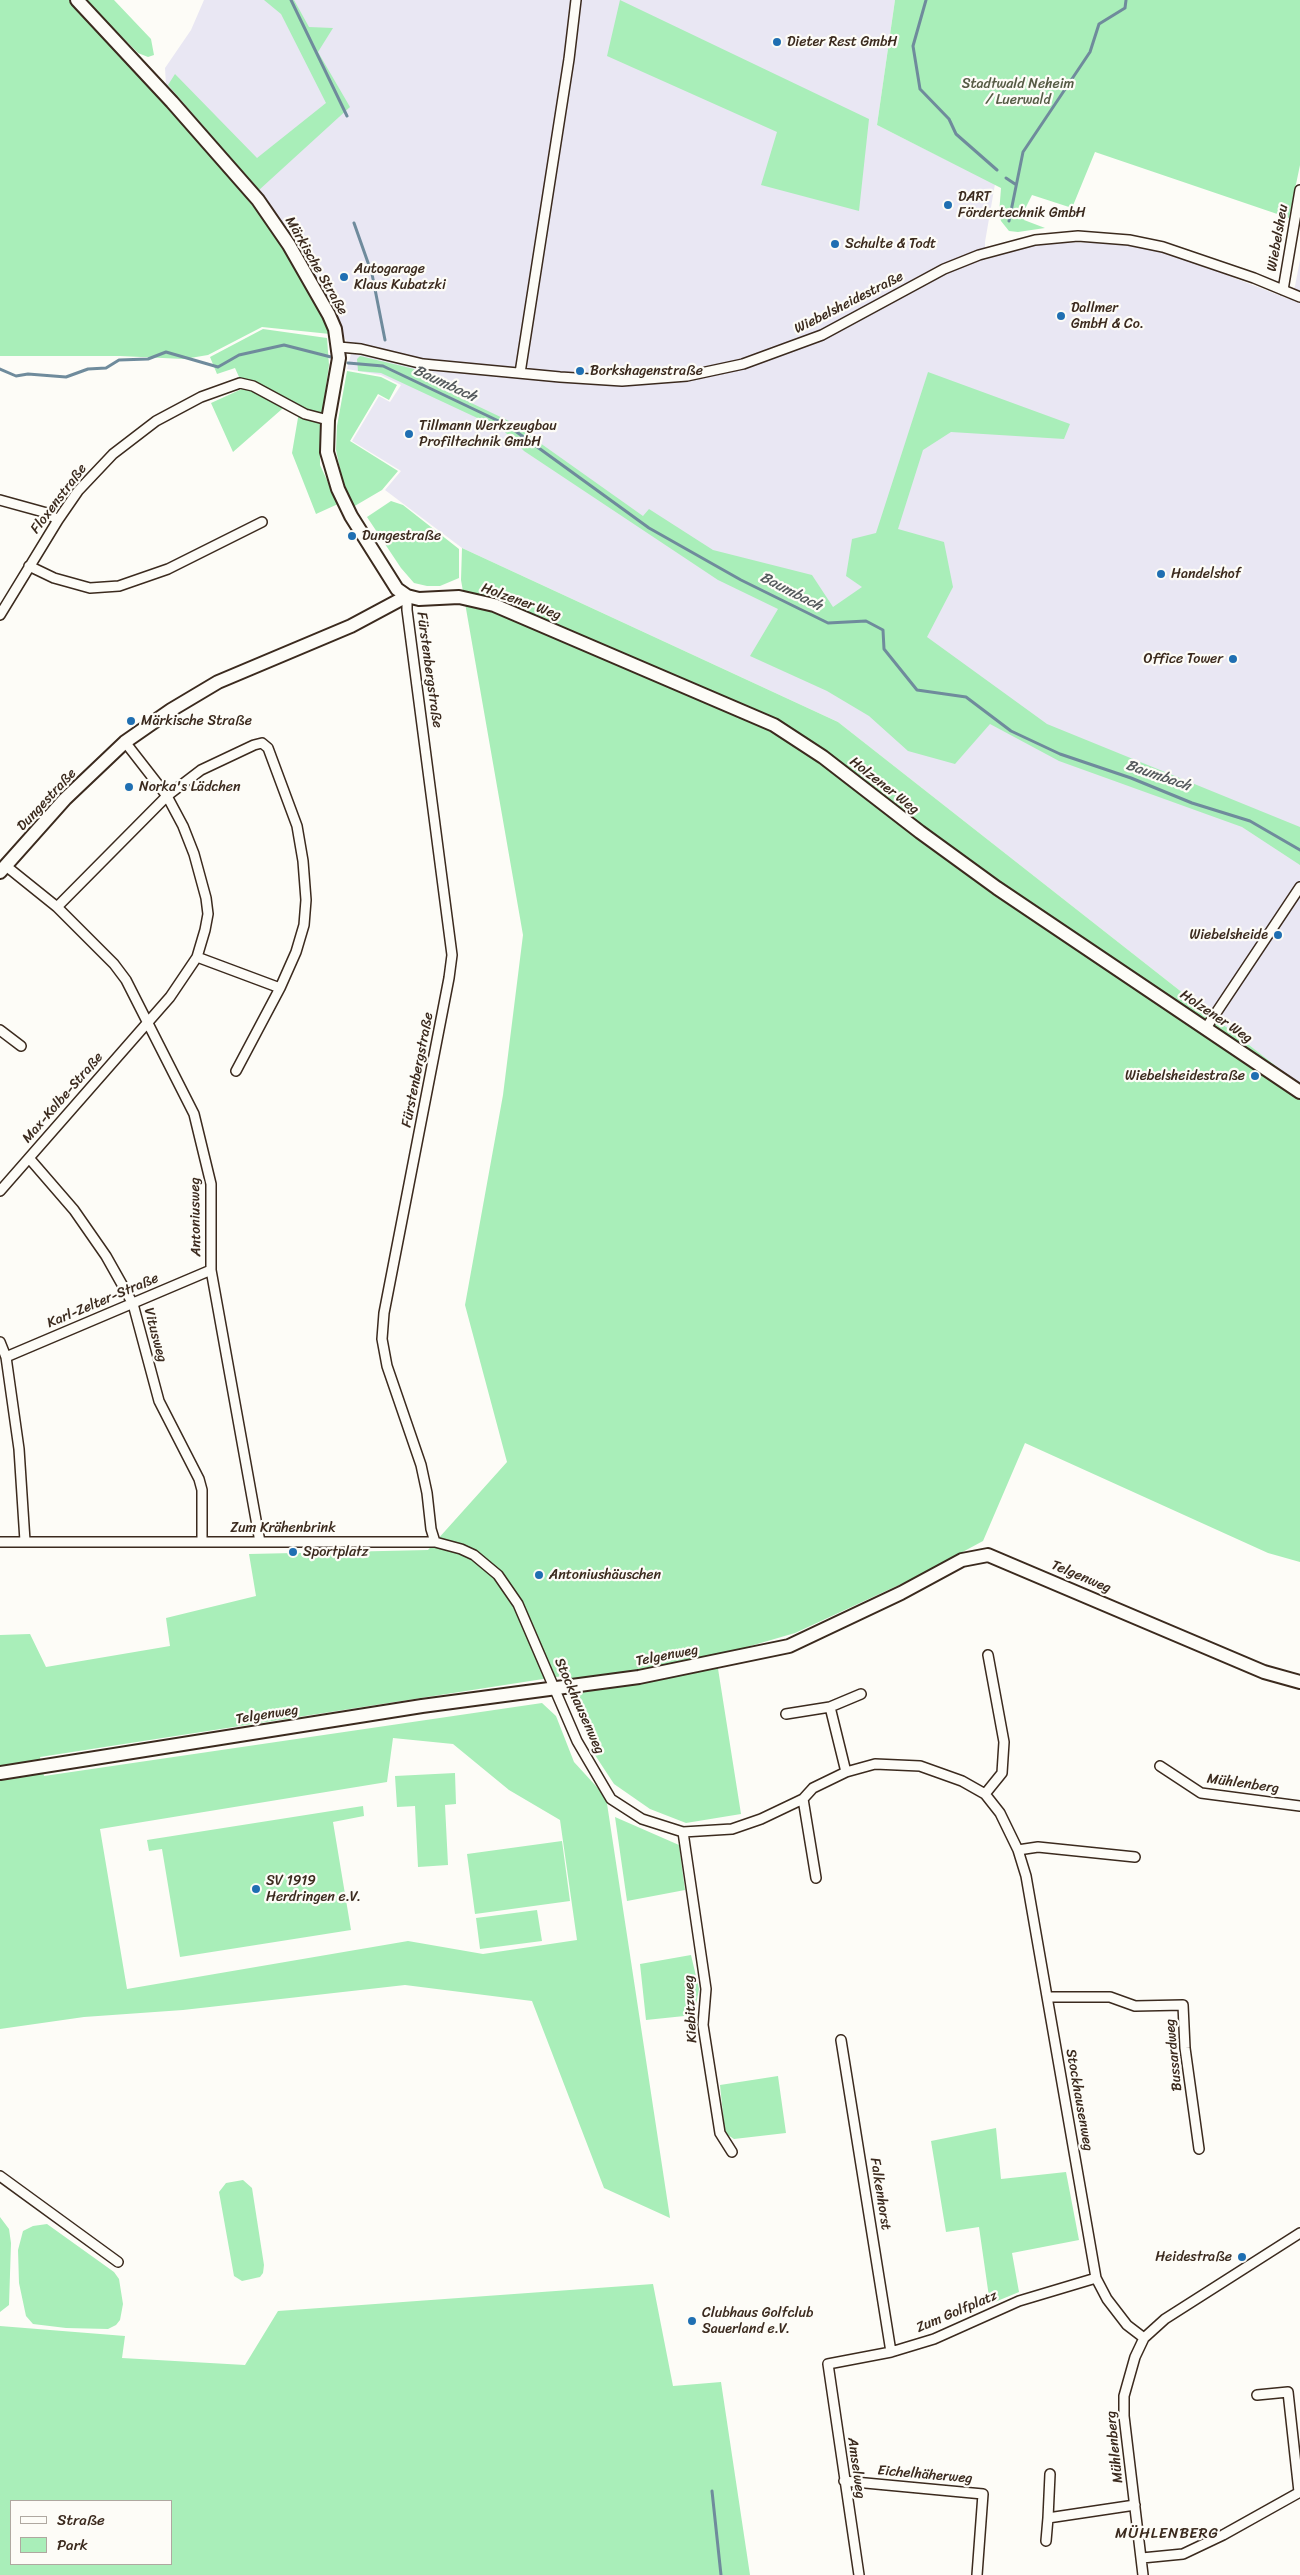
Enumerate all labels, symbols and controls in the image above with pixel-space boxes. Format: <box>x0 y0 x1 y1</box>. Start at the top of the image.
place label: Dieter Rest GmbH <box>787 34 897 50</box>
marker: Dieter Rest GmbH <box>771 36 783 48</box>
park label: Stadtwald Neheim / Luerwald <box>962 76 1074 108</box>
place label: DART Fördertechnik GmbH <box>958 189 1086 222</box>
marker: DART Fördertechnik GmbH <box>942 199 954 211</box>
street label: Wiebelsheu <box>1264 203 1292 273</box>
street label: Märkische Straße <box>281 214 351 318</box>
place label: Schulte & Todt <box>845 236 936 252</box>
marker: Schulte & Todt <box>829 238 841 250</box>
place label: Autogarage Klaus Kubatzki <box>354 261 446 294</box>
street label: Wiebelsheidestraße <box>792 268 906 338</box>
marker: Autogarage Klaus Kubatzki <box>338 271 350 283</box>
place label: Dallmer GmbH & Co. <box>1071 300 1144 332</box>
marker: Dallmer GmbH & Co. <box>1055 310 1067 322</box>
water label: Baumbach <box>411 362 479 406</box>
place label: Borkshagenstraße <box>590 363 703 379</box>
marker: Borkshagenstraße <box>574 365 586 377</box>
place label: Tillmann Werkzeugbau Profiltechnik GmbH <box>419 418 557 451</box>
marker: Tillmann Werkzeugbau Profiltechnik GmbH <box>403 428 415 440</box>
street label: Floxenstraße <box>27 461 91 537</box>
place label: Dungestraße <box>362 528 441 544</box>
marker: Dungestraße <box>346 530 358 542</box>
place label: Handelshof <box>1171 566 1241 582</box>
marker: Handelshof <box>1155 568 1167 580</box>
water label: Baumbach <box>757 569 825 615</box>
street label: Holzener Weg <box>479 580 563 624</box>
street label: Fürstenbergstraße <box>413 611 445 729</box>
place label: Office Tower <box>1144 651 1223 667</box>
marker: Office Tower <box>1227 653 1239 665</box>
place label: Märkische Straße <box>141 713 252 729</box>
marker: Märkische Straße <box>125 715 137 727</box>
street label: Holzener Weg <box>846 754 922 818</box>
water label: Baumbach <box>1123 757 1193 795</box>
street label: Dungestraße <box>14 765 80 835</box>
place label: Norka's Lädchen <box>139 779 241 795</box>
marker: Norka's Lädchen <box>123 781 135 793</box>
place label: Wiebelsheide <box>1189 927 1268 943</box>
marker: Wiebelsheide <box>1272 929 1284 941</box>
street label: Holzener Weg <box>1177 987 1255 1047</box>
street label: Fürstenbergstraße <box>399 1011 437 1129</box>
street label: Max-Kolbe-Straße <box>19 1049 107 1147</box>
place label: Wiebelsheidestraße <box>1125 1068 1245 1084</box>
marker: Wiebelsheidestraße <box>1249 1070 1261 1082</box>
street label: Antoniusweg <box>187 1177 205 1257</box>
street label: Karl-Zelter-Straße <box>45 1270 161 1332</box>
street label: Vitusweg <box>140 1306 170 1364</box>
street label: Zum Krähenbrink <box>230 1520 336 1536</box>
place label: Sportplatz <box>303 1544 368 1560</box>
marker: Sportplatz <box>287 1546 299 1558</box>
street label: Telgenweg <box>1049 1557 1113 1597</box>
place label: Antoniushäuschen <box>549 1567 661 1583</box>
marker: Antoniushäuschen <box>533 1569 545 1581</box>
street label: Telgenweg <box>634 1642 700 1670</box>
street label: Stockhausenweg <box>550 1655 608 1757</box>
street label: Telgenweg <box>235 1702 299 1728</box>
street label: Mühlenberg <box>1206 1771 1280 1797</box>
place label: SV 1919 Herdringen e.V. <box>266 1873 361 1905</box>
marker: SV 1919 Herdringen e.V. <box>250 1883 262 1895</box>
street label: Kiebitzweg <box>681 1975 701 2043</box>
street label: Bussardweg <box>1162 2018 1186 2092</box>
street label: Stockhausenweg <box>1062 2048 1096 2152</box>
street label: Falkenhorst <box>866 2157 894 2231</box>
place label: Heidestraße <box>1155 2249 1232 2265</box>
marker: Heidestraße <box>1236 2251 1248 2263</box>
street label: Zum Golfplatz <box>914 2287 1000 2337</box>
place label: Clubhaus Golfclub Sauerland e.V. <box>702 2305 814 2338</box>
marker: Clubhaus Golfclub Sauerland e.V. <box>686 2315 698 2327</box>
street label: Mühlenberg <box>1103 2410 1127 2484</box>
street label: Amselweg <box>843 2436 869 2500</box>
street label: Eichelhäherweg <box>877 2462 973 2488</box>
legend <box>10 2500 172 2565</box>
text: Straße <box>57 2507 105 2533</box>
district label: MÜHLENBERG <box>1113 2525 1221 2543</box>
text: Park <box>57 2532 88 2558</box>

